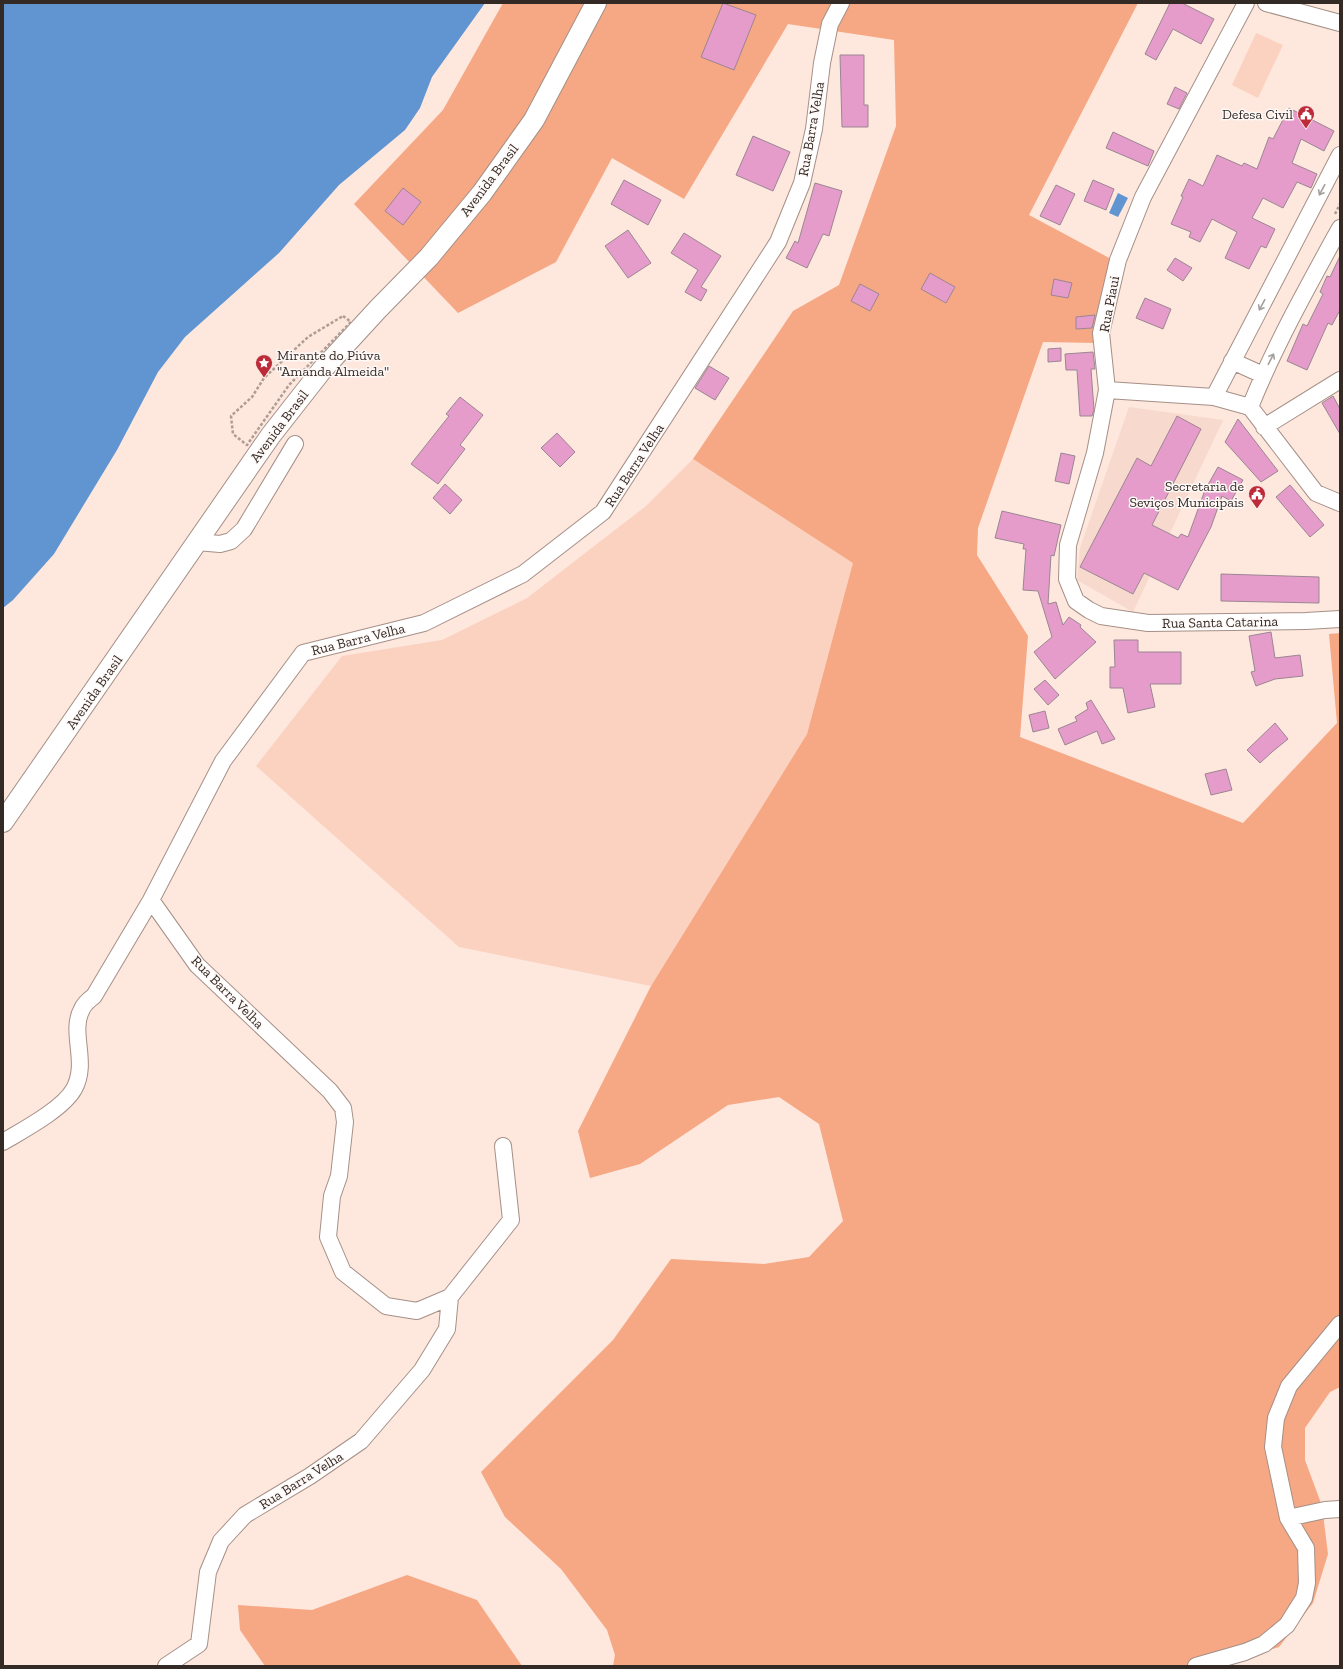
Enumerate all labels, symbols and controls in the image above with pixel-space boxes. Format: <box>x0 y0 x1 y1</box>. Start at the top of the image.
street label: Rua Barra Velha <box>795 80 828 178</box>
public building icon: Defesa Civil <box>1296 104 1316 129</box>
place label: Defesa Civil <box>1222 106 1293 123</box>
street label: Avenida Brasil <box>457 140 522 220</box>
one-way arrow <box>1318 184 1325 196</box>
street label: Rua Piaui <box>1096 274 1123 334</box>
one-way arrow <box>1257 299 1265 311</box>
place label: Mirante do Piúva "Amanda Almeida" <box>277 347 389 380</box>
place icon: Mirante do Piúva "Amanda Almeida" <box>254 353 274 378</box>
one-way arrow <box>1268 353 1276 365</box>
street label: Avenida Brasil <box>247 386 312 466</box>
street label: Rua Barra Velha <box>601 420 668 510</box>
place label: Secretaria de Seviços Municipais <box>1129 478 1244 511</box>
public building icon: Secretaria de Seviços Municipais <box>1247 484 1267 509</box>
street label: Rua Santa Catarina <box>1162 613 1278 632</box>
street label: Rua Barra Velha <box>310 620 407 659</box>
street label: Avenida Brasil <box>63 652 126 733</box>
street label: Rua Barra Velha <box>188 952 268 1032</box>
street label: Rua Barra Velha <box>256 1448 347 1513</box>

